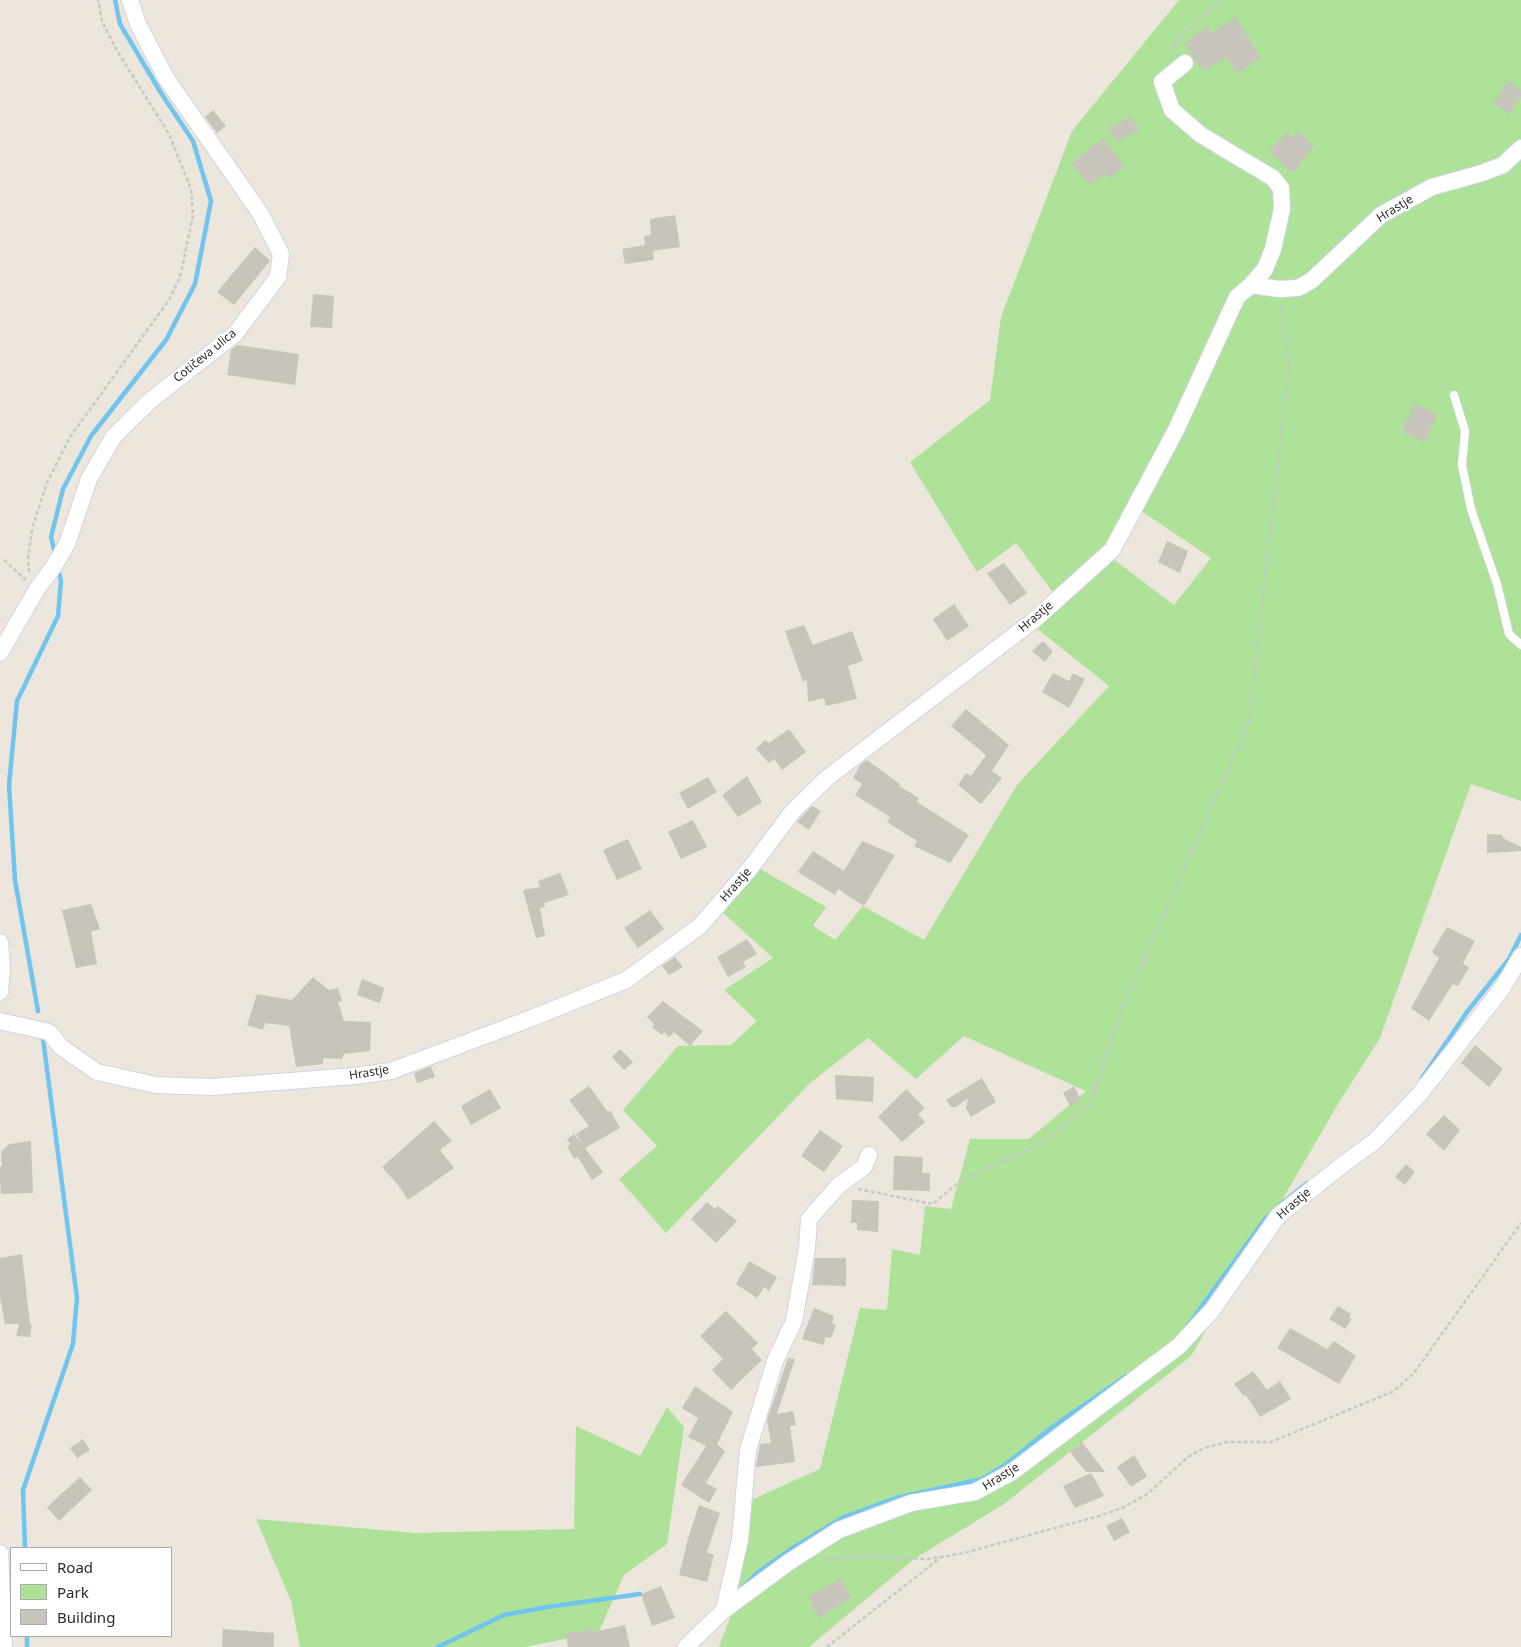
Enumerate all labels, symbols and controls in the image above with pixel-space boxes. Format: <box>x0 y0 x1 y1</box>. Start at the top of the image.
street label: Hrastje <box>1374 192 1416 226</box>
street label: Cotičeva ulica <box>171 326 239 386</box>
street label: Hrastje <box>1016 599 1056 635</box>
street label: Hrastje <box>717 865 755 905</box>
street label: Hrastje <box>348 1063 390 1083</box>
street label: Hrastje <box>1274 1185 1314 1223</box>
street label: Hrastje <box>980 1460 1022 1494</box>
legend <box>10 1547 172 1637</box>
text: Road <box>57 1557 93 1577</box>
text: Park <box>57 1582 89 1602</box>
text: Building <box>57 1607 115 1627</box>

